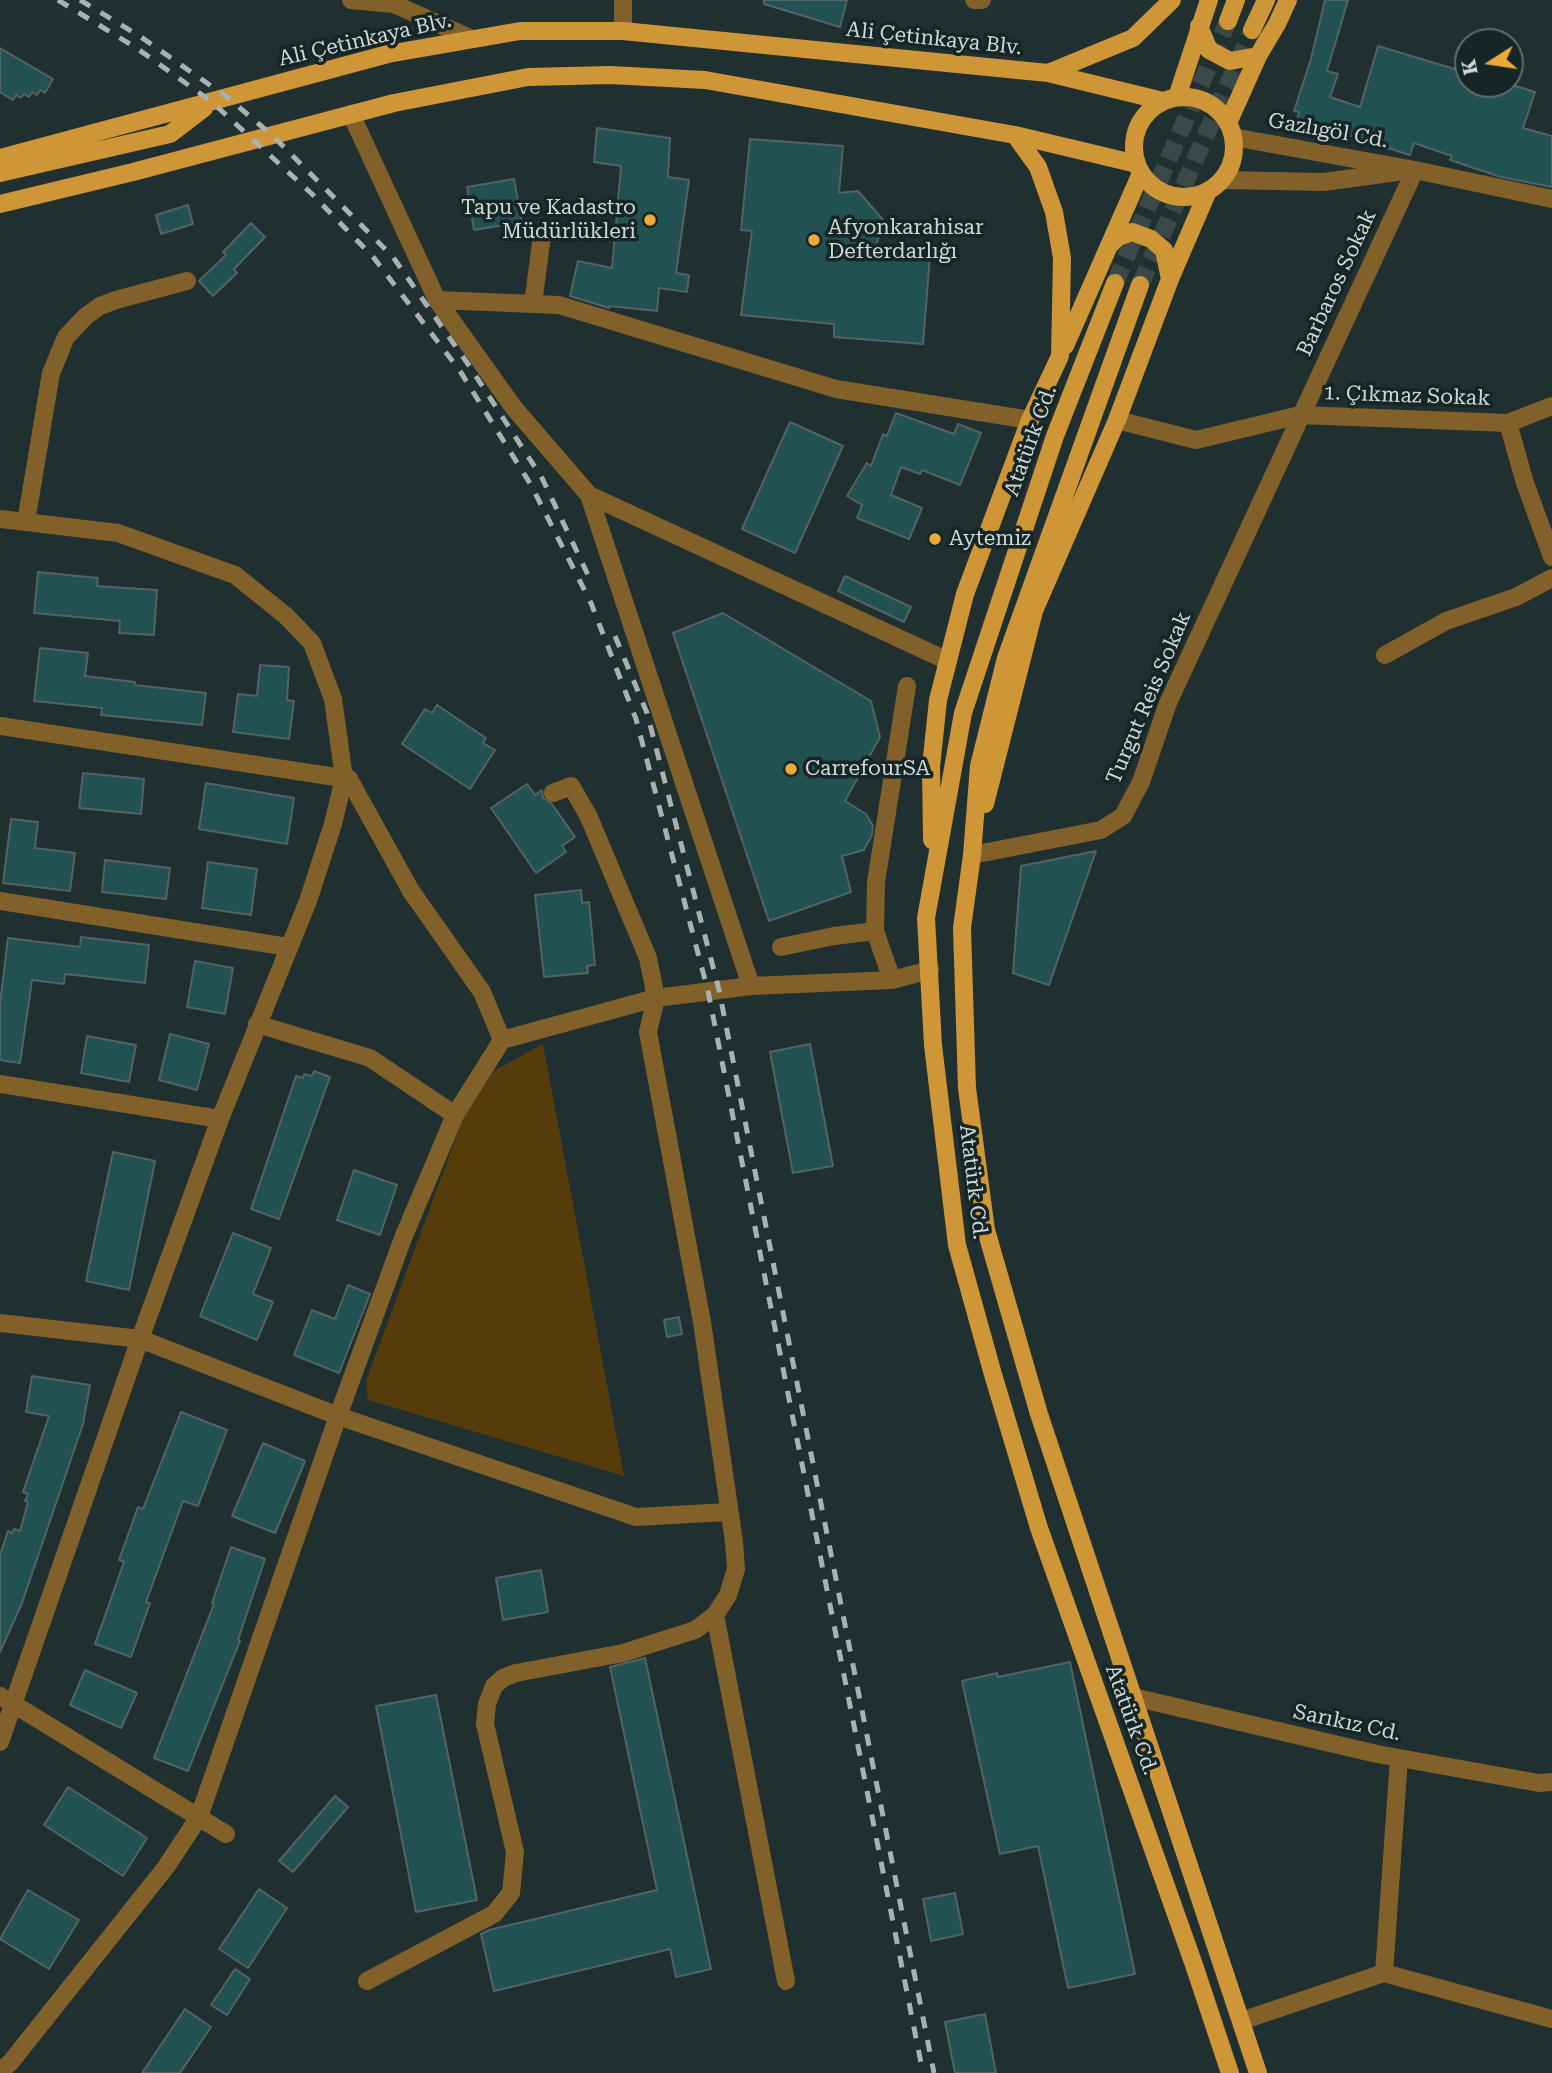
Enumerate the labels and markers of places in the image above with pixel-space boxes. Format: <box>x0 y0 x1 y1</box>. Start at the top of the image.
place label: Tapu ve Kadastro Müdürlükleri <box>461 195 636 245</box>
marker: Tapu ve Kadastro Müdürlükleri <box>642 212 658 228</box>
place label: Afyonkarahisar Defterdarlığı <box>828 215 984 265</box>
marker: Afyonkarahisar Defterdarlığı <box>806 232 822 248</box>
place label: Aytemiz <box>949 526 1031 552</box>
marker: Aytemiz <box>927 531 943 547</box>
place label: CarrefourSA <box>805 756 930 782</box>
marker: CarrefourSA <box>783 761 799 777</box>

